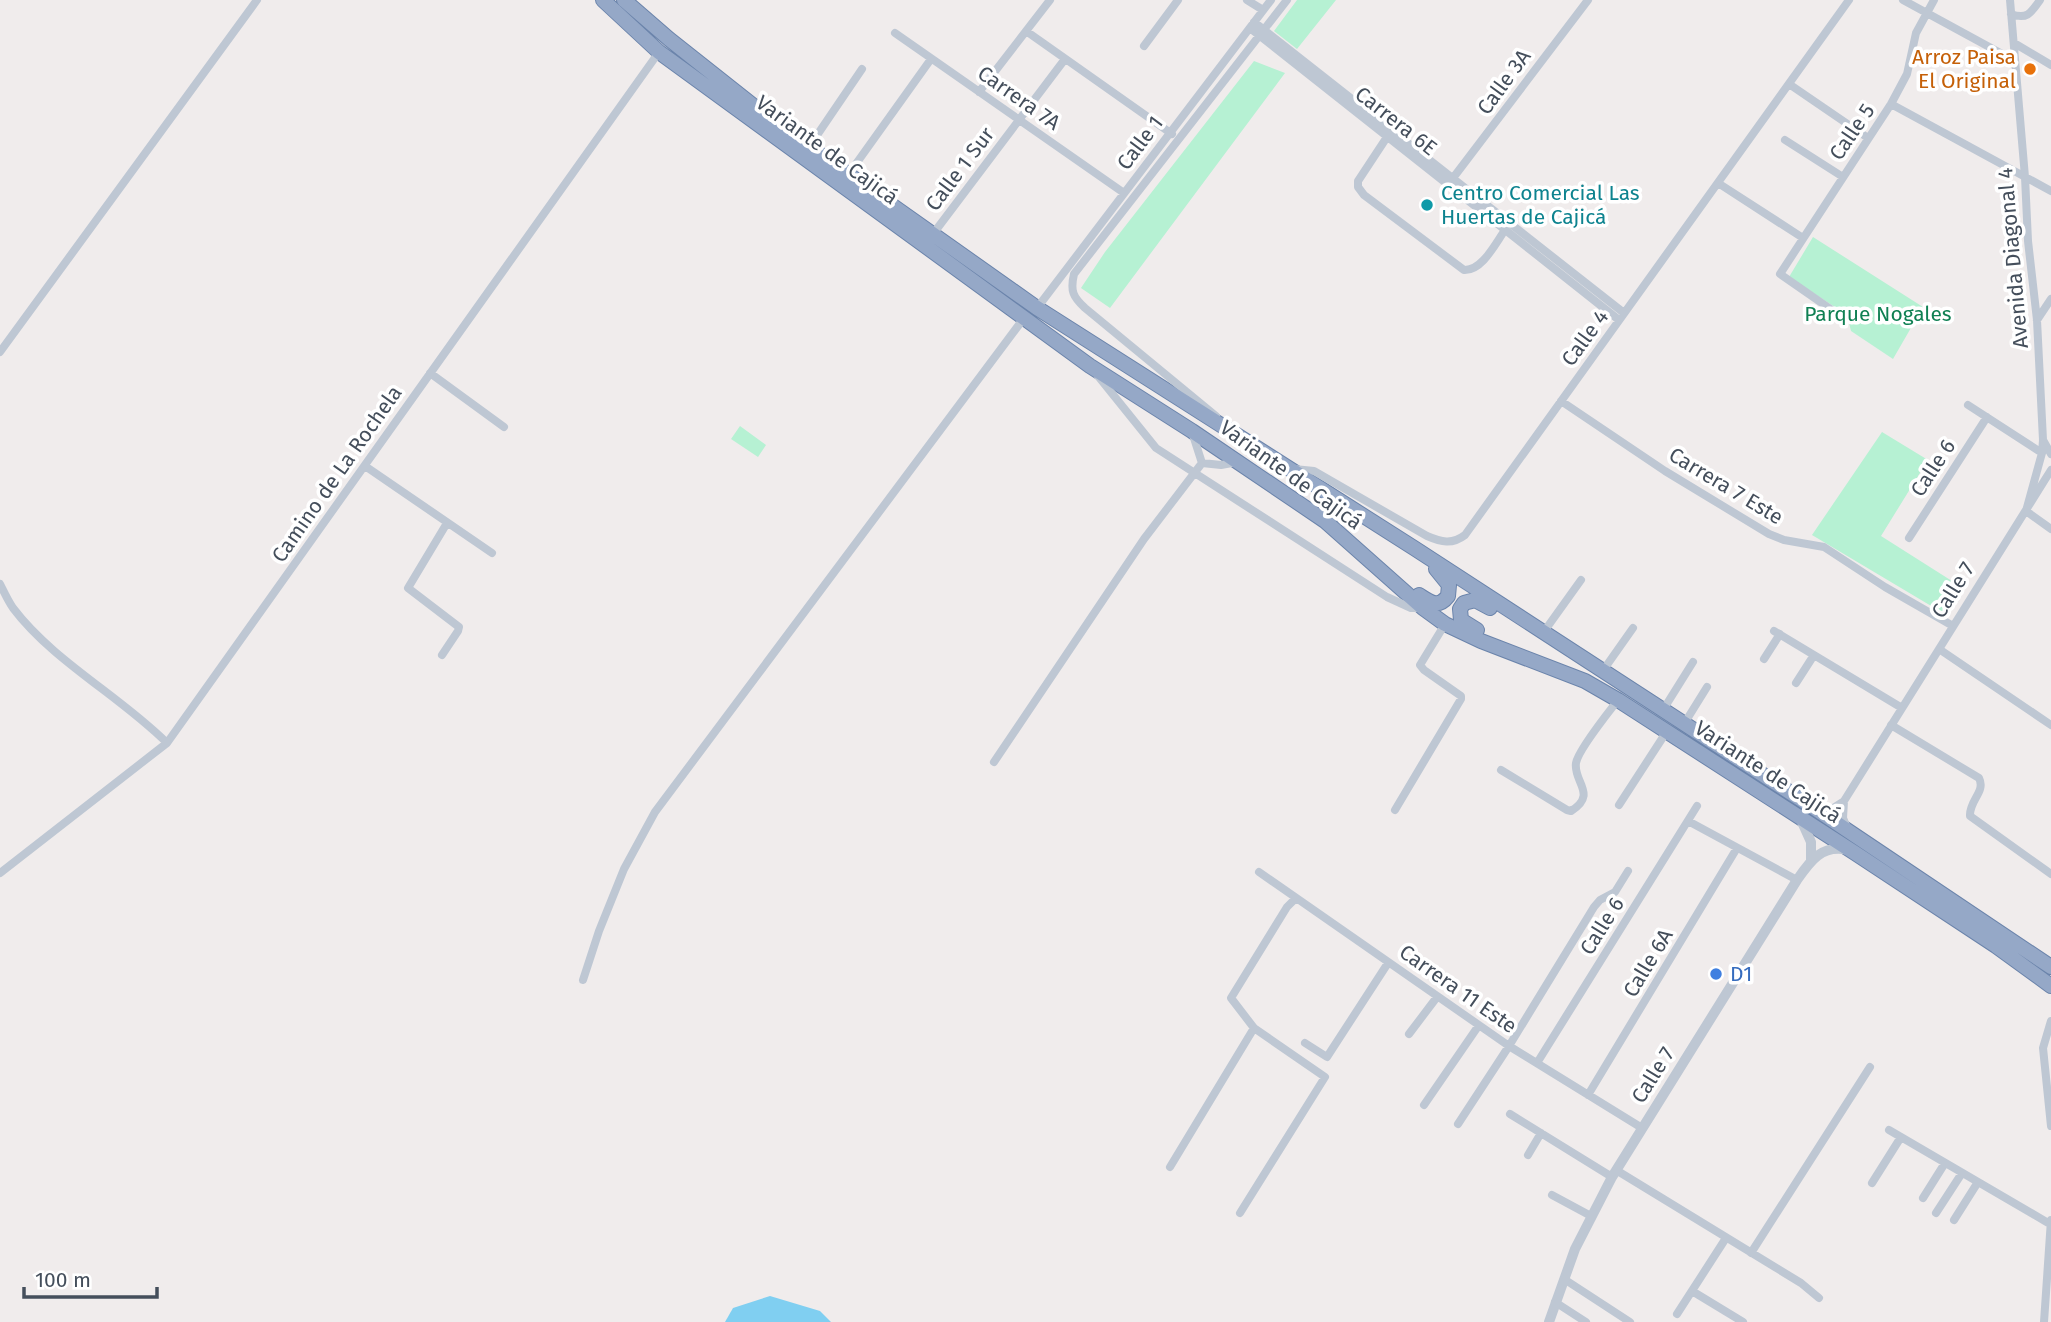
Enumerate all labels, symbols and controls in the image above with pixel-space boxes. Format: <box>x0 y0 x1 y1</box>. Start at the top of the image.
street label: Calle 3A <box>1472 44 1536 120</box>
place label: Arroz Paisa El Original <box>1912 44 2016 94</box>
street label: Carrera 7A <box>973 60 1065 136</box>
marker: Arroz Paisa El Original <box>2022 61 2038 77</box>
street label: Carrera 6E <box>1350 81 1442 161</box>
street label: Variante de Cajicá <box>751 90 903 210</box>
street label: Calle 5 <box>1824 99 1880 165</box>
street label: Calle 1 <box>1111 111 1169 175</box>
street label: Calle 1 Sur <box>920 122 1000 216</box>
street label: Avenida Diagonal 4 <box>1992 167 2034 349</box>
place label: Centro Comercial Las Huertas de Cajicá <box>1441 180 1640 230</box>
marker: Centro Comercial Las Huertas de Cajicá <box>1419 197 1435 213</box>
park label: Parque Nogales <box>1804 301 1952 327</box>
street label: Calle 4 <box>1556 305 1614 371</box>
street label: Camino de La Rochela <box>266 381 408 567</box>
street label: Variante de Cajicá <box>1215 415 1367 535</box>
street label: Calle 6 <box>1905 434 1961 502</box>
street label: Carrera 7 Este <box>1664 442 1788 530</box>
street label: Calle 7 <box>1926 557 1980 623</box>
street label: Variante de Cajicá <box>1690 715 1846 829</box>
street label: Calle 6 <box>1574 892 1630 960</box>
street label: Calle 6A <box>1617 924 1679 1002</box>
street label: Carrera 11 Este <box>1394 939 1522 1039</box>
place label: D1 <box>1730 961 1752 987</box>
marker: D1 <box>1708 966 1724 982</box>
street label: Calle 7 <box>1626 1042 1680 1108</box>
scale bar <box>24 1256 158 1300</box>
text: 100 m <box>35 1267 91 1293</box>

